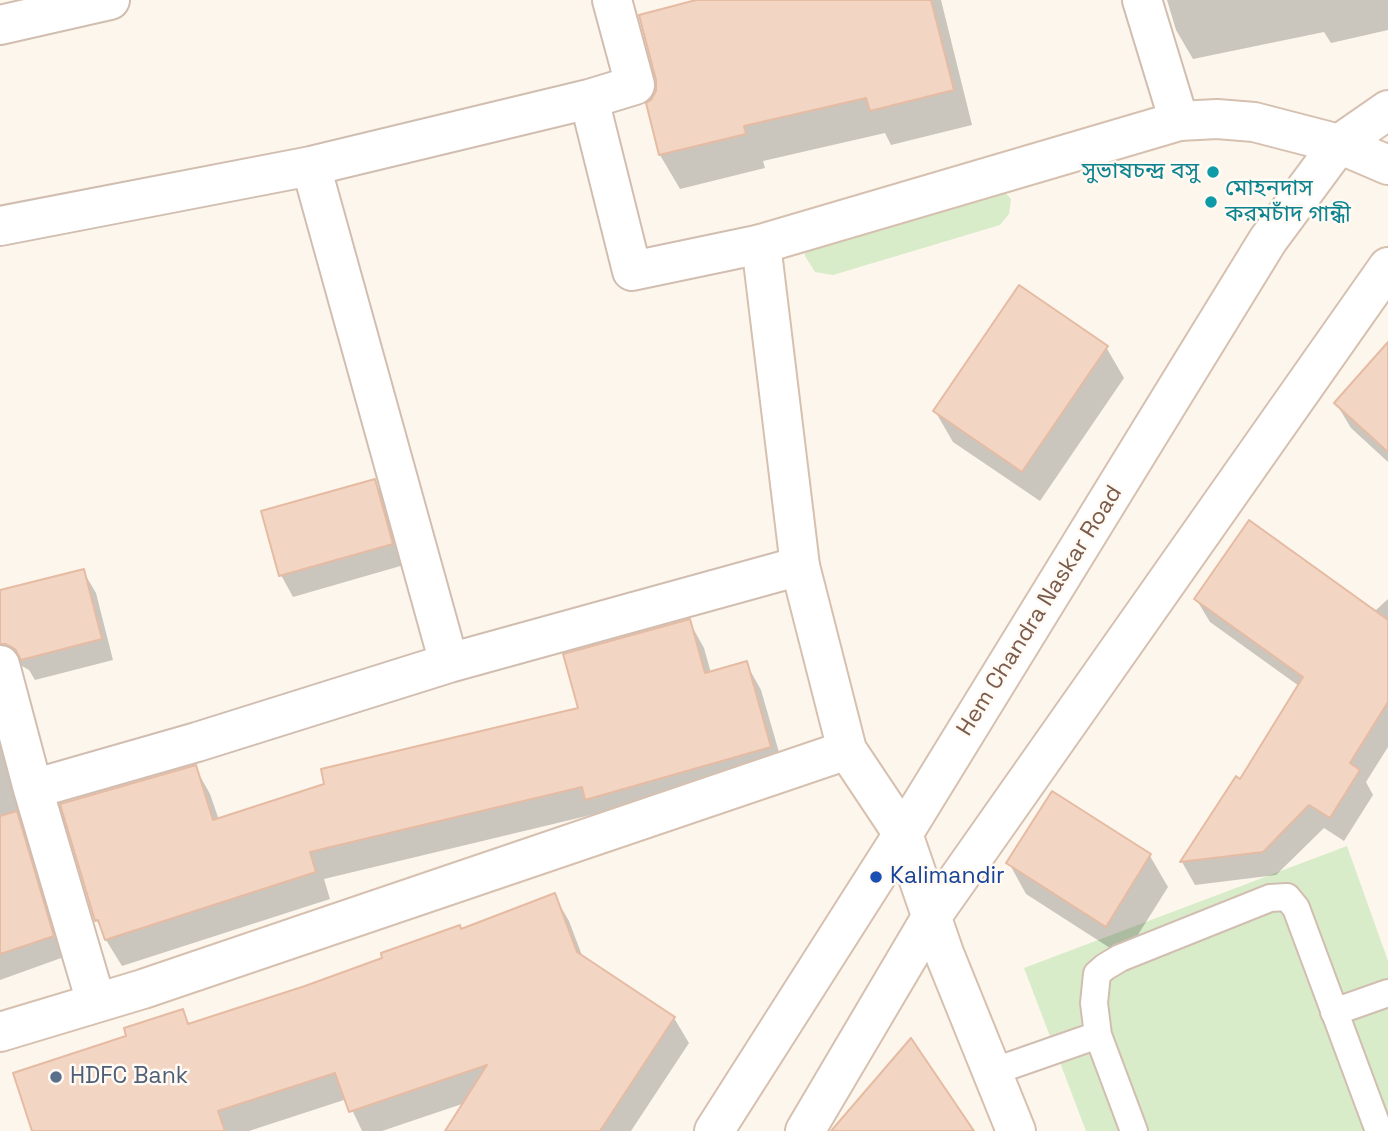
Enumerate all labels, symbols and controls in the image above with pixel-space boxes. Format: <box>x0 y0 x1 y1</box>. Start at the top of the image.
place label: সুভাষচন্দ্র বসু <box>1082 158 1199 186</box>
marker: সুভাষচন্দ্র বসু <box>1205 164 1221 180</box>
place label: মোহনদাস করমচাঁদ গান্ধী <box>1225 175 1351 229</box>
marker: মোহনদাস করমচাঁদ গান্ধী <box>1203 194 1219 210</box>
street label: Hem Chandra Naskar Road <box>952 481 1128 741</box>
place label: Kalimandir <box>890 863 1005 891</box>
marker: Kalimandir <box>868 869 884 885</box>
place label: HDFC Bank <box>70 1063 188 1091</box>
marker: HDFC Bank <box>48 1069 64 1085</box>

